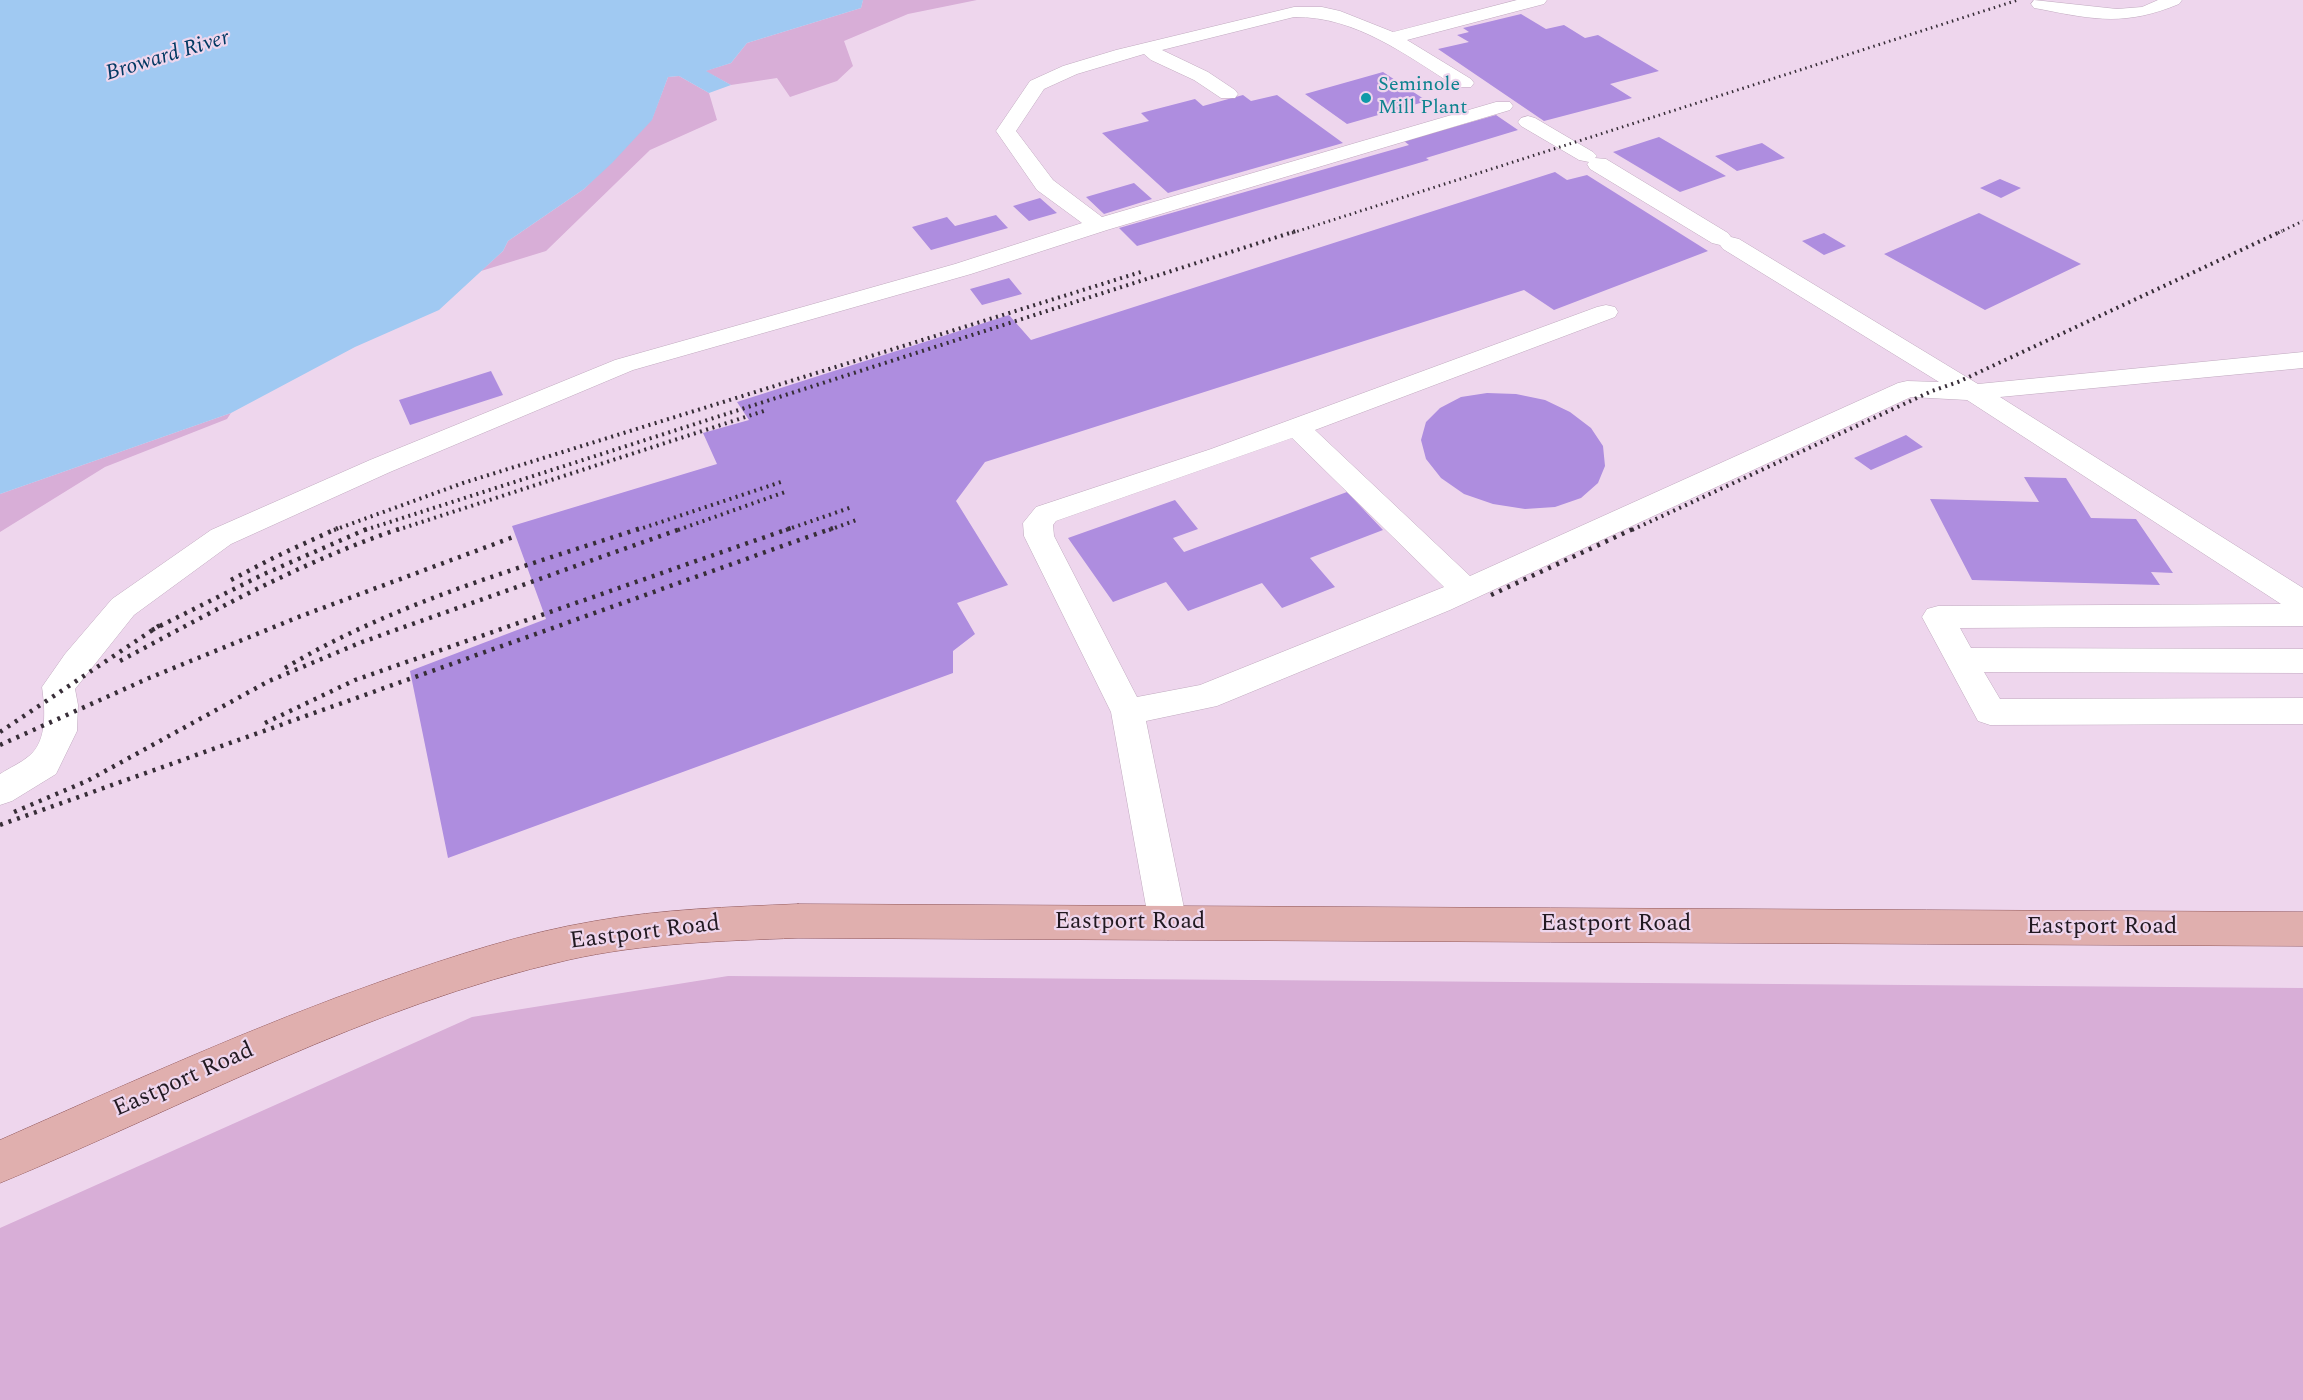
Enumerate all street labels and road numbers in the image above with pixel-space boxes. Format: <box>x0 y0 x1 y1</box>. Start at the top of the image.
street label: Eastport Road <box>1054 909 1206 937</box>
street label: Eastport Road <box>568 911 722 957</box>
street label: Eastport Road <box>1540 911 1692 939</box>
street label: Eastport Road <box>2026 914 2178 942</box>
street label: Eastport Road <box>109 1037 259 1125</box>

